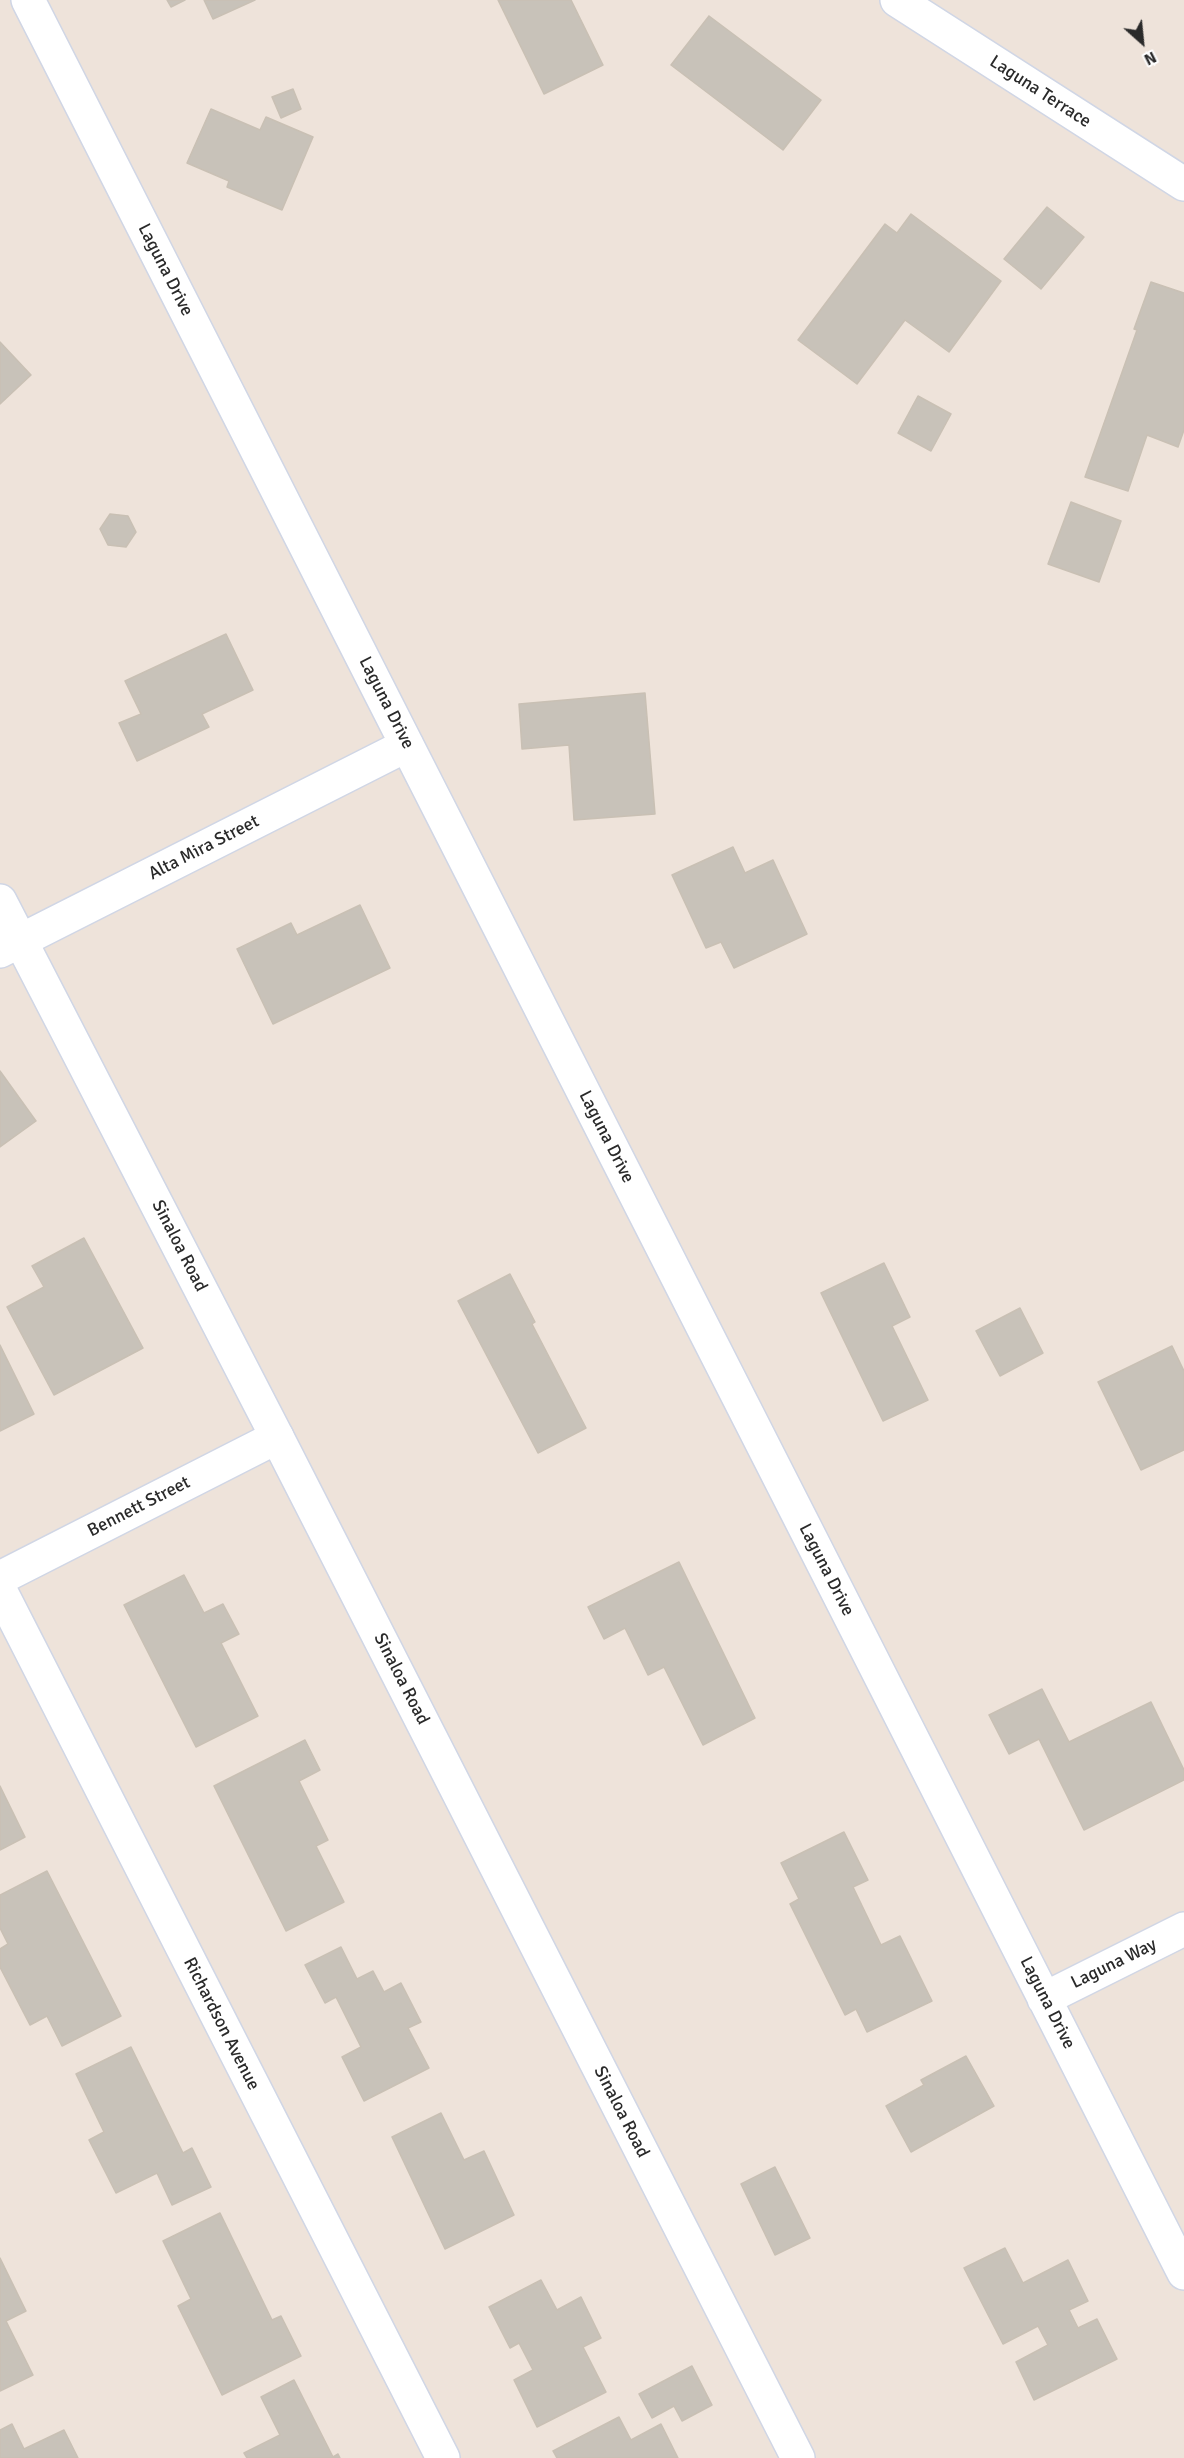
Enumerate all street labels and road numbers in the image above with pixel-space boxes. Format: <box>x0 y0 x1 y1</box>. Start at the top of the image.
street label: Laguna Terrace <box>985 51 1095 133</box>
street label: Laguna Drive <box>132 220 198 320</box>
street label: Laguna Drive <box>353 653 419 753</box>
street label: Alta Mira Street <box>145 811 263 885</box>
street label: Laguna Drive <box>573 1087 639 1187</box>
street label: Sinaloa Road <box>147 1197 211 1295</box>
street label: Bennett Street <box>84 1472 194 1542</box>
street label: Laguna Drive <box>793 1520 859 1620</box>
street label: Sinaloa Road <box>369 1630 433 1728</box>
street label: Laguna Way <box>1068 1934 1160 1994</box>
street label: Laguna Drive <box>1014 1953 1080 2053</box>
street label: Richardson Avenue <box>178 1954 264 2094</box>
street label: Sinaloa Road <box>589 2063 653 2161</box>

